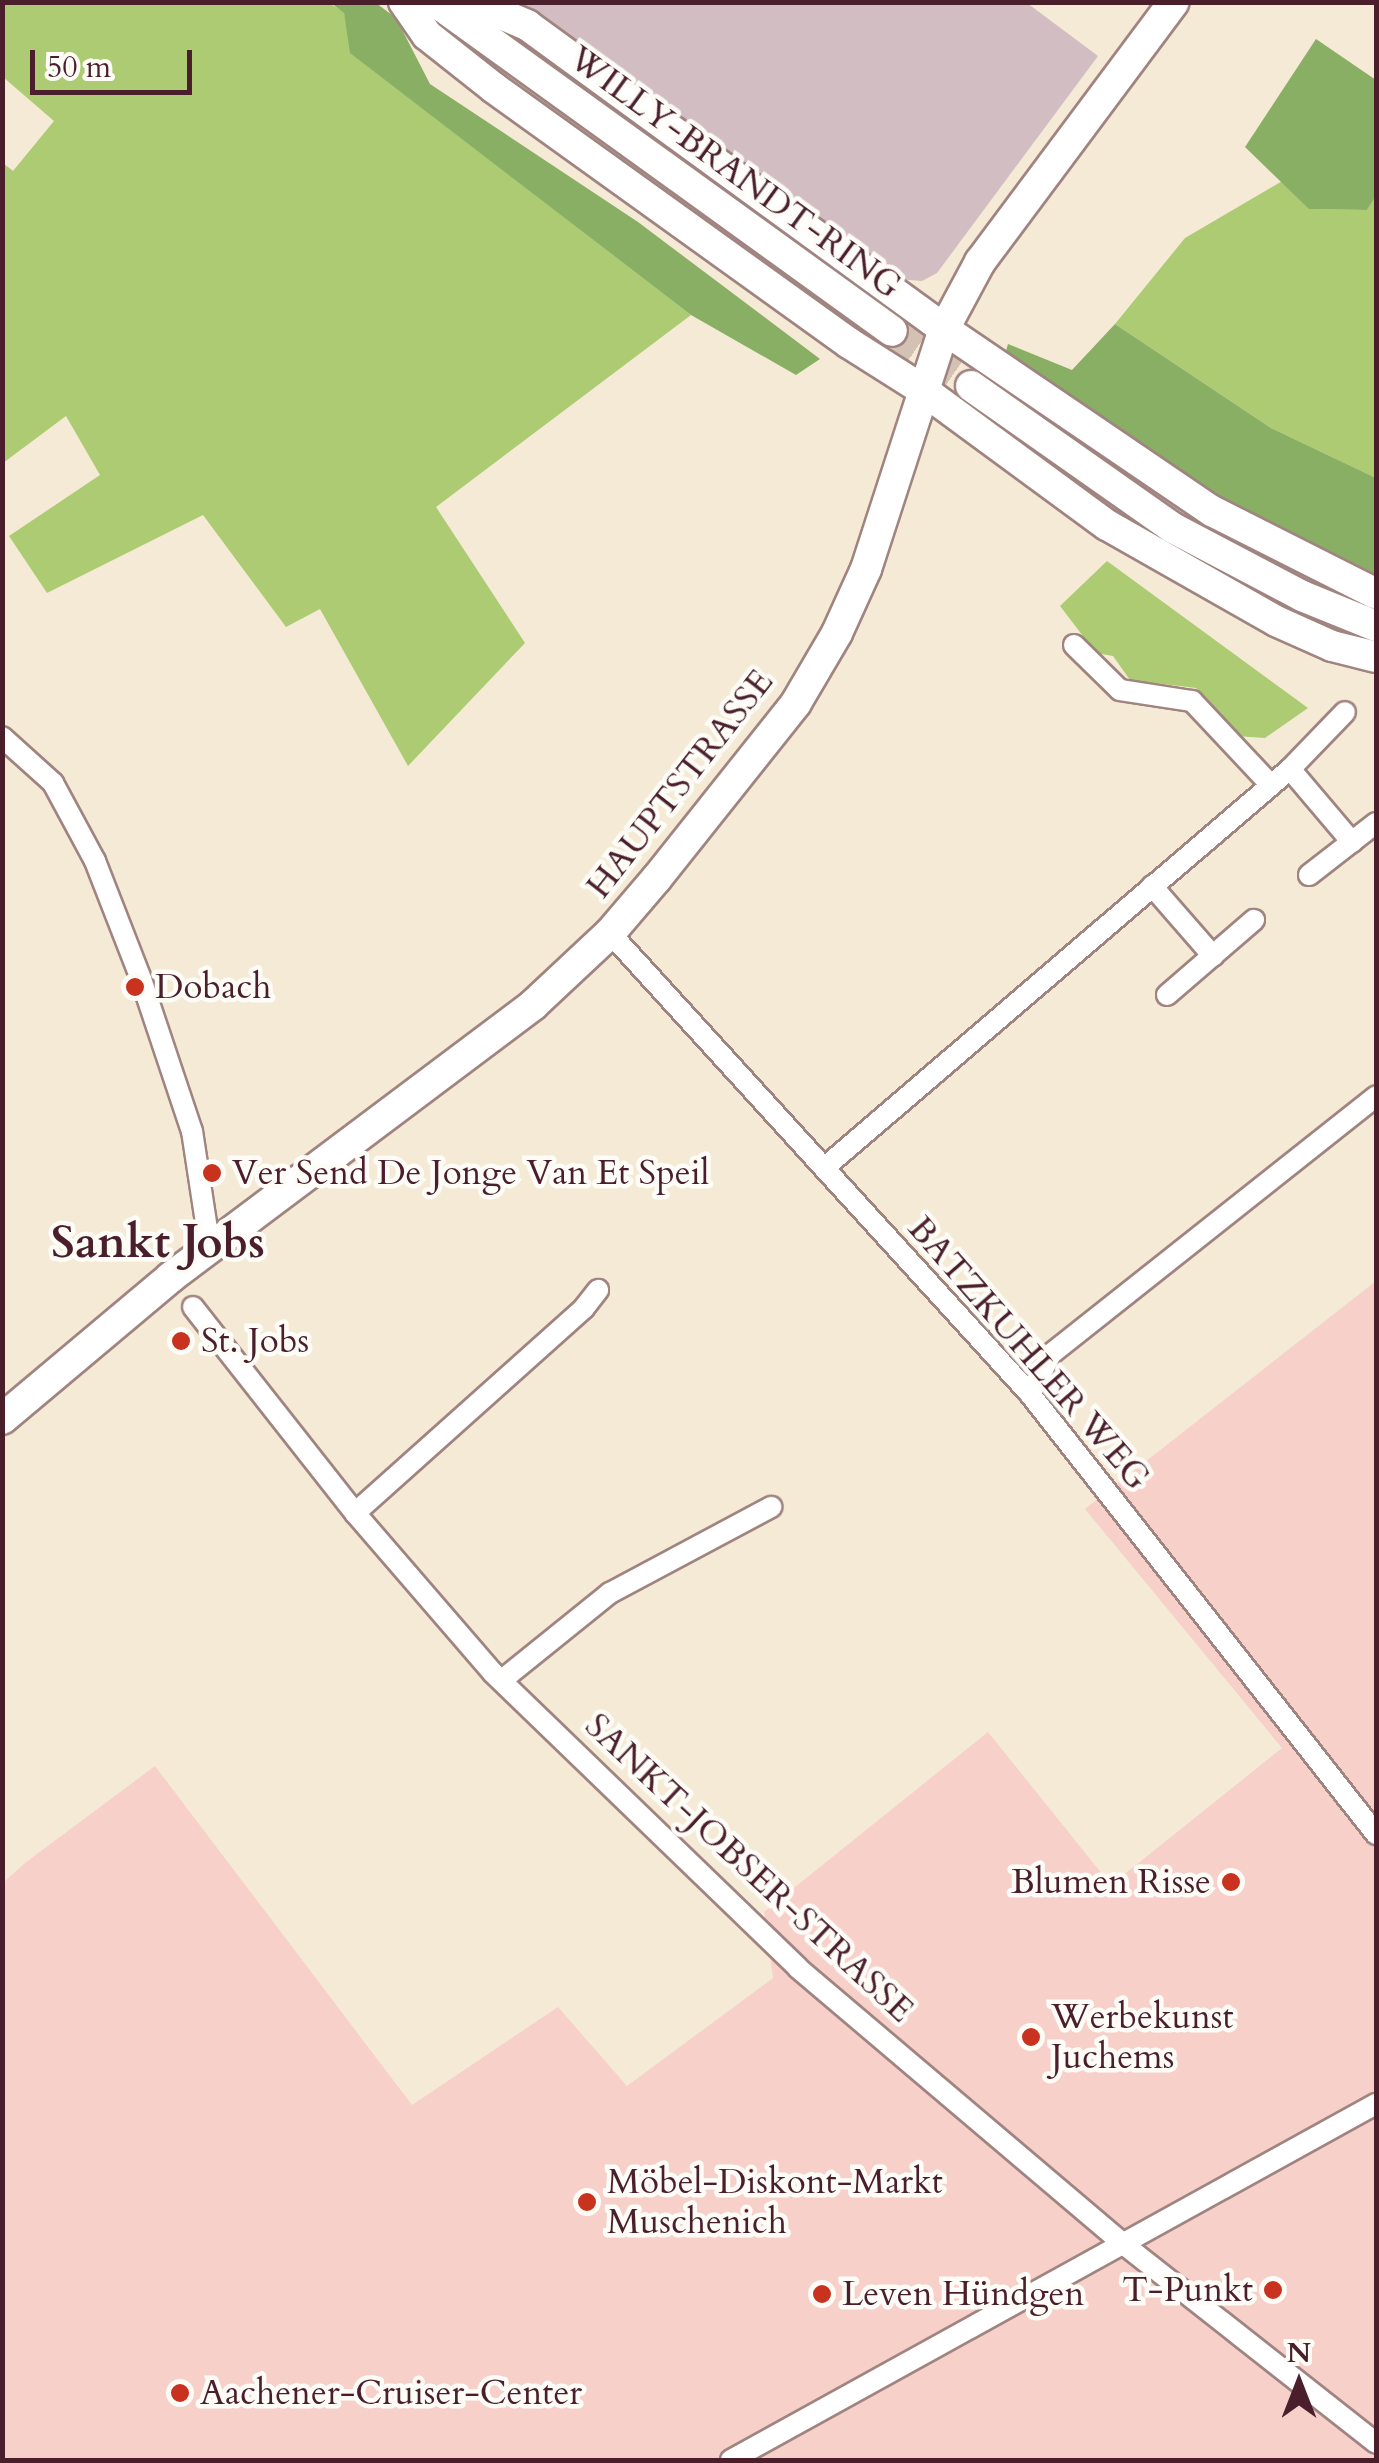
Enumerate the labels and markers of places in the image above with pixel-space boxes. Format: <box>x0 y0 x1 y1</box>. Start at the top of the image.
place label: Dobach <box>155 966 271 1008</box>
marker: Dobach <box>124 976 146 998</box>
place label: Ver Send De Jonge Van Et Speil <box>232 1152 709 1194</box>
marker: Ver Send De Jonge Van Et Speil <box>201 1162 223 1184</box>
place label: St. Jobs <box>201 1320 309 1362</box>
marker: St. Jobs <box>170 1330 192 1352</box>
place label: Blumen Risse <box>1011 1861 1211 1903</box>
marker: Blumen Risse <box>1220 1871 1242 1893</box>
place label: Werbekunst Juchems <box>1051 1996 1234 2078</box>
marker: Werbekunst Juchems <box>1020 2026 1042 2048</box>
place label: Möbel-Diskont-Markt Muschenich <box>607 2161 943 2243</box>
marker: Möbel-Diskont-Markt Muschenich <box>576 2191 598 2213</box>
place label: T-Punkt <box>1122 2269 1253 2311</box>
place label: Leven Hündgen <box>842 2273 1084 2315</box>
marker: T-Punkt <box>1262 2279 1284 2301</box>
marker: Leven Hündgen <box>811 2283 833 2305</box>
place label: Aachener-Cruiser-Center <box>200 2372 582 2414</box>
marker: Aachener-Cruiser-Center <box>169 2382 191 2404</box>

